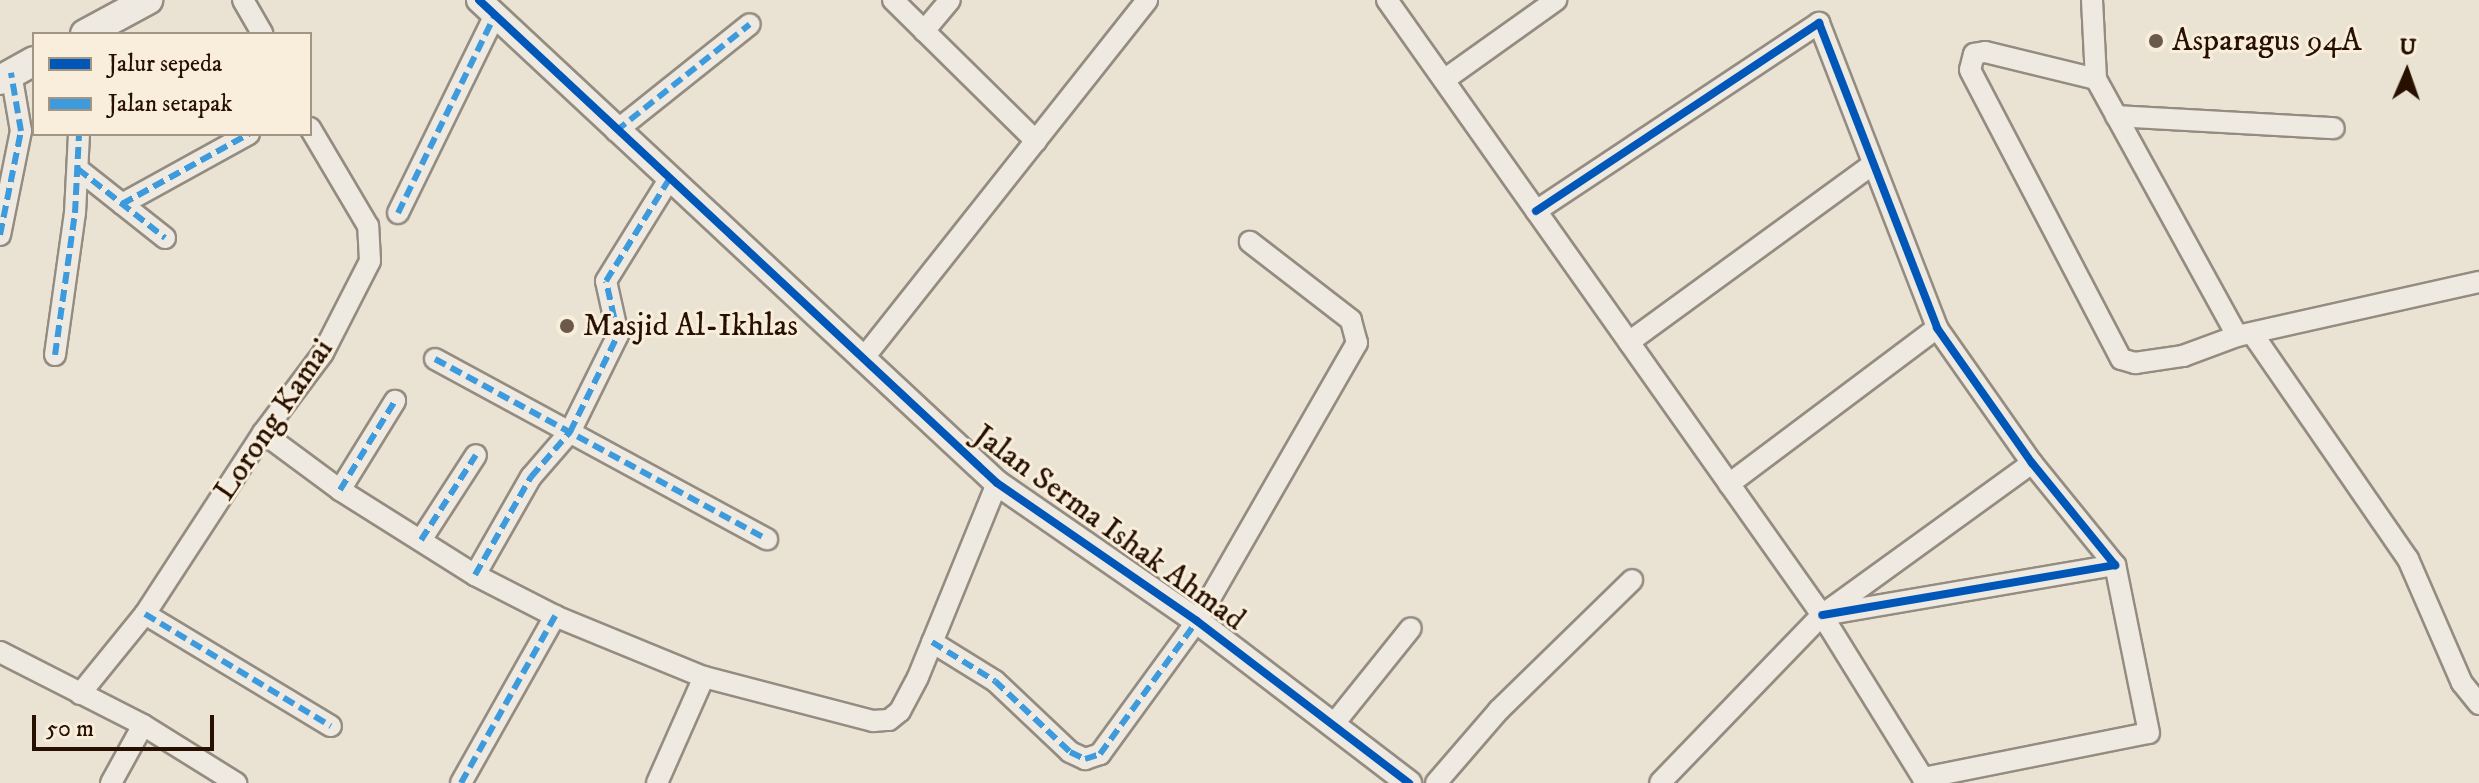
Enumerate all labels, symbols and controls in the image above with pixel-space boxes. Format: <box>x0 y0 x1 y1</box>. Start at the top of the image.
place label: Asparagus 94A <box>2172 22 2362 60</box>
legend <box>32 32 312 136</box>
marker: Asparagus 94A <box>2147 32 2165 50</box>
north arrow <box>2367 32 2447 112</box>
text: U <box>2399 34 2417 61</box>
text: Jalur sepeda <box>108 49 222 79</box>
text: Jalan setapak <box>108 89 232 119</box>
place label: Masjid Al-Ikhlas <box>583 307 798 345</box>
marker: Masjid Al-Ikhlas <box>558 317 576 335</box>
street label: Lorong Kamai <box>206 332 342 508</box>
street label: Jalan Serma Ishak Ahmad <box>966 416 1252 640</box>
scale bar <box>36 699 218 749</box>
text: 50 m <box>46 714 94 744</box>

